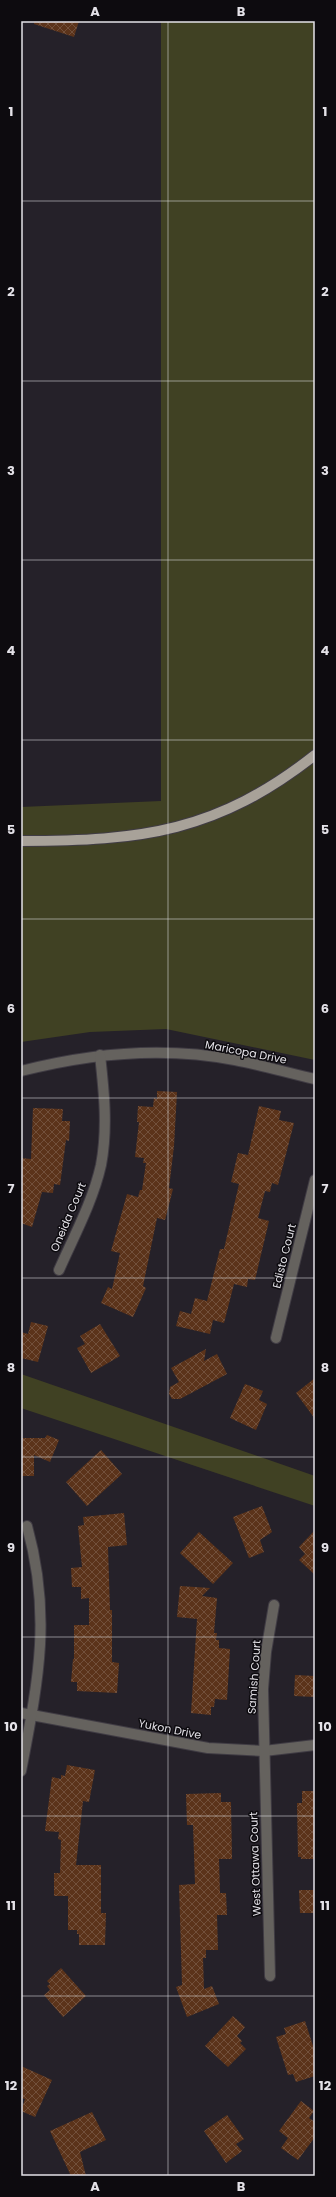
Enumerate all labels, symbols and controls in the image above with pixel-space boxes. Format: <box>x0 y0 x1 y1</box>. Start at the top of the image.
text: A <box>90 2 100 21</box>
text: B <box>237 2 246 21</box>
text: 1 <box>9 102 13 121</box>
text: 1 <box>323 102 327 121</box>
text: 2 <box>7 282 15 301</box>
text: 2 <box>321 282 329 301</box>
text: 3 <box>7 461 15 480</box>
text: 3 <box>321 461 329 480</box>
text: 4 <box>7 641 16 660</box>
text: 4 <box>321 641 330 660</box>
text: 5 <box>7 820 15 839</box>
text: 5 <box>321 820 329 839</box>
text: 6 <box>7 999 15 1018</box>
text: 6 <box>321 999 329 1018</box>
street label: Maricopa Drive <box>204 1036 288 1068</box>
text: 7 <box>8 1179 15 1198</box>
text: 7 <box>322 1179 329 1198</box>
street label: Oneida Court <box>46 1180 90 1254</box>
street label: Edisto Court <box>268 1222 300 1290</box>
text: 8 <box>7 1358 15 1377</box>
text: 8 <box>321 1358 329 1377</box>
text: 9 <box>7 1538 15 1557</box>
text: 9 <box>321 1538 329 1557</box>
street label: Samish Court <box>243 1639 265 1715</box>
street label: Yukon Drive <box>137 1715 203 1743</box>
text: 10 <box>4 1717 18 1736</box>
text: 10 <box>318 1717 332 1736</box>
street label: West Ottawa Court <box>245 1812 265 1916</box>
text: 11 <box>6 1896 16 1915</box>
text: 11 <box>320 1896 330 1915</box>
text: 12 <box>5 2076 18 2095</box>
text: 12 <box>319 2076 332 2095</box>
text: A <box>90 2177 100 2196</box>
text: B <box>237 2177 246 2196</box>

